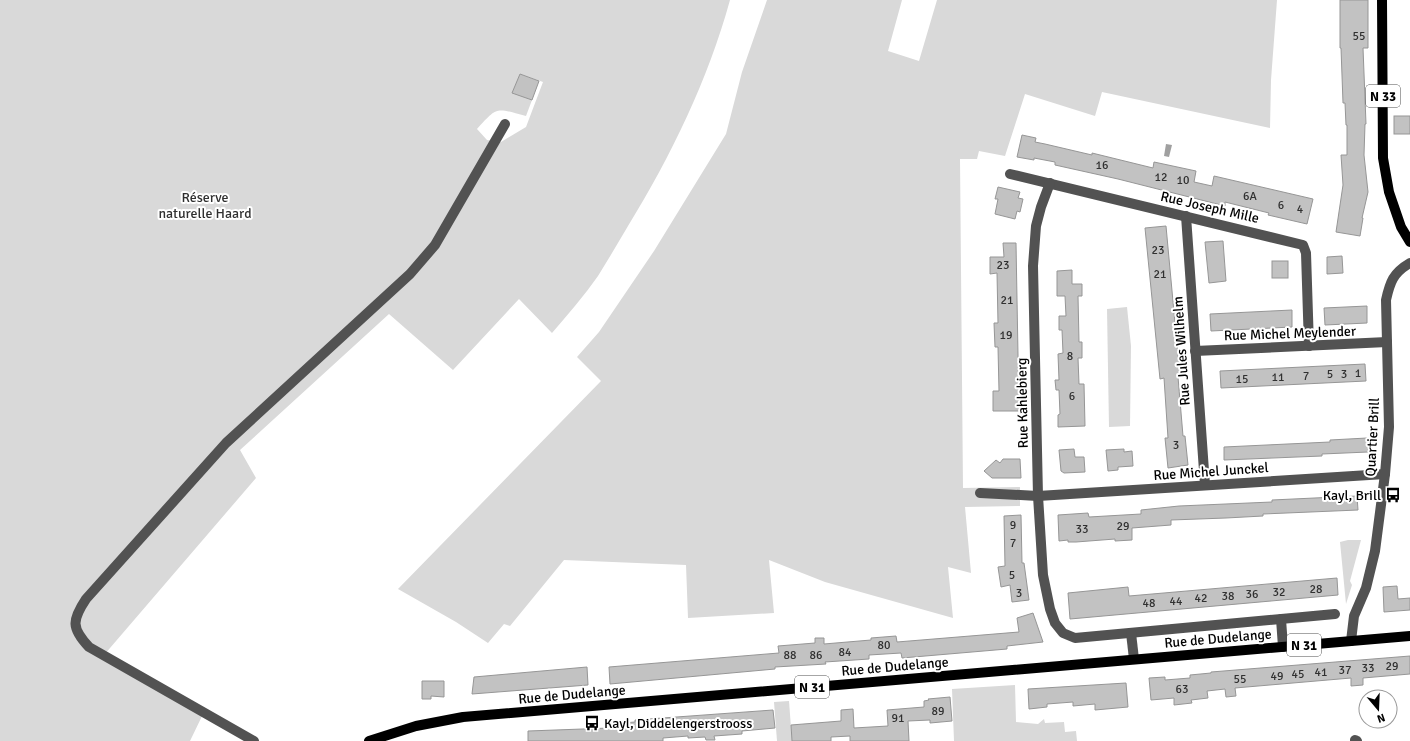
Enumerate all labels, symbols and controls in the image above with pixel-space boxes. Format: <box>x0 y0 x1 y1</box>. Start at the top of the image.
house number: 55 <box>1353 29 1365 44</box>
road number: N 33 <box>1366 85 1400 107</box>
house number: 16 <box>1096 158 1108 173</box>
house number: 12 <box>1155 170 1167 185</box>
house number: 10 <box>1177 173 1189 188</box>
street label: Rue Joseph Mille <box>1159 188 1261 227</box>
park label: Réserve naturelle Haard <box>158 189 252 222</box>
house number: 6A <box>1243 189 1258 204</box>
house number: 6 <box>1278 198 1284 213</box>
house number: 4 <box>1297 202 1304 217</box>
house number: 23 <box>1152 243 1164 258</box>
house number: 23 <box>997 258 1009 273</box>
house number: 21 <box>1154 267 1166 282</box>
house number: 21 <box>1001 293 1013 308</box>
street label: Rue Jules Wilhelm <box>1169 296 1194 406</box>
street label: Rue Michel Meylender <box>1224 323 1357 344</box>
house number: 19 <box>1000 328 1012 343</box>
house number: 8 <box>1067 349 1073 364</box>
street label: Rue Kahlebierg <box>1013 358 1032 448</box>
house number: 1 <box>1355 366 1361 381</box>
house number: 5 <box>1327 367 1333 382</box>
house number: 3 <box>1341 367 1347 382</box>
house number: 7 <box>1303 369 1309 384</box>
house number: 11 <box>1272 370 1284 385</box>
house number: 15 <box>1236 372 1248 387</box>
house number: 6 <box>1069 389 1075 404</box>
street label: Quartier Brill <box>1362 397 1383 477</box>
house number: 3 <box>1173 438 1179 453</box>
street label: Rue Michel Junckel <box>1153 459 1269 484</box>
bus stop icon: Kayl, Brill <box>1384 486 1402 504</box>
place label: Kayl, Brill <box>1323 487 1381 504</box>
house number: 9 <box>1010 518 1016 533</box>
house number: 29 <box>1117 519 1129 534</box>
house number: 33 <box>1076 522 1088 537</box>
house number: 7 <box>1010 536 1016 551</box>
house number: 5 <box>1009 568 1015 583</box>
house number: 28 <box>1310 582 1322 597</box>
house number: 32 <box>1273 585 1285 600</box>
house number: 3 <box>1016 586 1022 601</box>
house number: 36 <box>1246 587 1258 602</box>
house number: 38 <box>1222 589 1234 604</box>
house number: 42 <box>1195 591 1207 606</box>
house number: 44 <box>1170 594 1183 609</box>
house number: 48 <box>1143 596 1155 611</box>
street label: Rue de Dudelange <box>1164 625 1272 652</box>
road number: N 31 <box>1287 634 1321 656</box>
house number: 80 <box>878 638 890 653</box>
house number: 84 <box>839 645 852 660</box>
house number: 88 <box>784 648 796 663</box>
house number: 86 <box>810 648 822 663</box>
street label: Rue de Dudelange <box>841 653 949 680</box>
house number: 29 <box>1386 659 1398 674</box>
house number: 33 <box>1362 661 1374 676</box>
house number: 37 <box>1339 663 1351 678</box>
house number: 41 <box>1315 665 1327 680</box>
house number: 45 <box>1292 667 1304 682</box>
house number: 49 <box>1271 669 1283 684</box>
house number: 55 <box>1234 672 1246 687</box>
road number: N 31 <box>795 676 829 698</box>
street label: Rue de Dudelange <box>518 681 626 708</box>
house number: 63 <box>1176 682 1188 697</box>
north arrow <box>1358 689 1398 729</box>
house number: 89 <box>932 704 944 719</box>
house number: 91 <box>892 711 904 726</box>
text: N <box>1375 711 1387 725</box>
bus stop icon: Kayl, Diddelengerstrooss <box>583 714 601 732</box>
place label: Kayl, Diddelengerstrooss <box>604 715 752 732</box>

